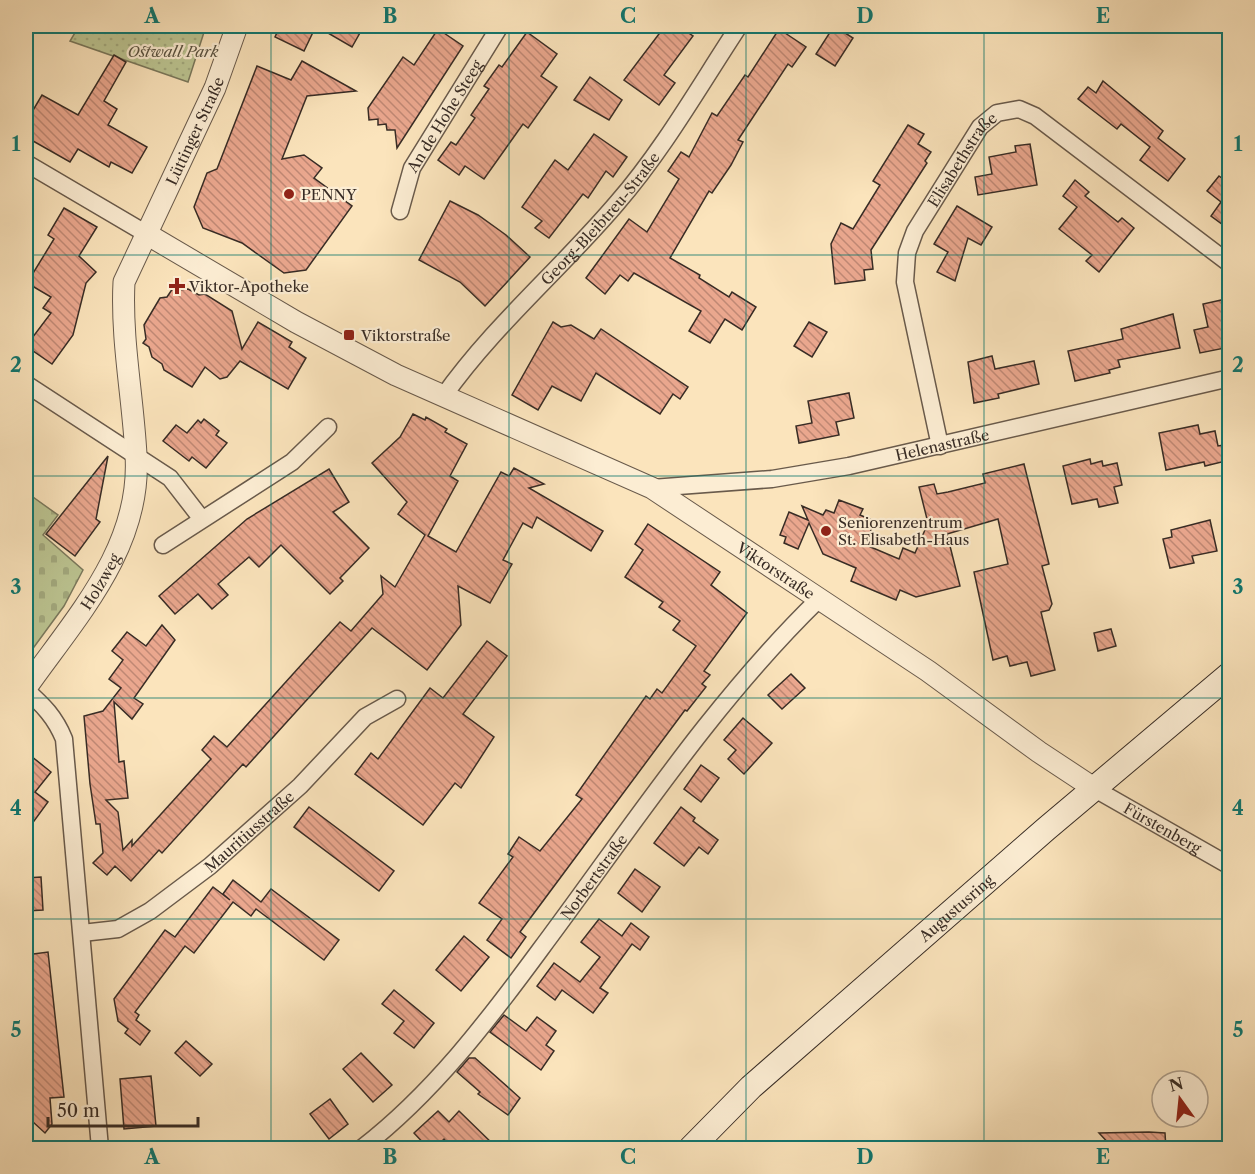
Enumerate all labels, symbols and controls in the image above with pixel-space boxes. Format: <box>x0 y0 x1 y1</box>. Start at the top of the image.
text: A <box>143 4 160 28</box>
text: B <box>383 4 398 28</box>
text: C <box>620 4 636 28</box>
text: D <box>856 4 874 28</box>
text: E <box>1096 4 1110 28</box>
park label: Ostwall Park <box>128 42 219 61</box>
street label: An de Hohe Steeg <box>402 56 486 176</box>
street label: Lüttinger Straße <box>161 74 228 188</box>
street label: Elisabethstraße <box>923 108 1000 210</box>
text: 1 <box>12 132 21 156</box>
text: 1 <box>1234 132 1243 156</box>
street label: Georg-Bleibtreu-Straße <box>536 148 663 289</box>
place label: PENNY <box>301 185 357 204</box>
marker: PENNY <box>282 187 296 201</box>
place label: Viktor-Apotheke <box>188 277 309 296</box>
marker: Viktor-Apotheke <box>170 279 184 293</box>
place label: Viktorstraße <box>360 326 451 345</box>
marker: Viktorstraße <box>342 328 356 342</box>
text: 2 <box>10 353 22 377</box>
text: 2 <box>1232 353 1244 377</box>
street label: Helenastraße <box>893 424 991 465</box>
place label: Seniorenzentrum St. Elisabeth-Haus <box>838 513 969 549</box>
marker: Seniorenzentrum St. Elisabeth-Haus <box>819 524 833 538</box>
street label: Viktorstraße <box>733 537 819 603</box>
street label: Holzweg <box>76 550 124 613</box>
text: 3 <box>10 575 22 599</box>
text: 3 <box>1232 575 1244 599</box>
street label: Mauritiusstraße <box>200 787 298 876</box>
text: 4 <box>10 796 22 820</box>
text: 4 <box>1232 796 1244 820</box>
street label: Fürstenberg <box>1121 798 1205 857</box>
street label: Norbertstraße <box>556 830 631 923</box>
street label: Augustusring <box>914 870 997 946</box>
text: 5 <box>10 1018 22 1042</box>
text: 5 <box>1232 1018 1244 1042</box>
north arrow <box>1150 1069 1210 1129</box>
text: N <box>1167 1073 1186 1096</box>
scale bar <box>48 1090 198 1128</box>
text: 50 m <box>57 1100 100 1122</box>
text: A <box>143 1145 160 1169</box>
text: B <box>383 1145 398 1169</box>
text: C <box>620 1145 636 1169</box>
text: D <box>856 1145 874 1169</box>
text: E <box>1096 1145 1110 1169</box>

